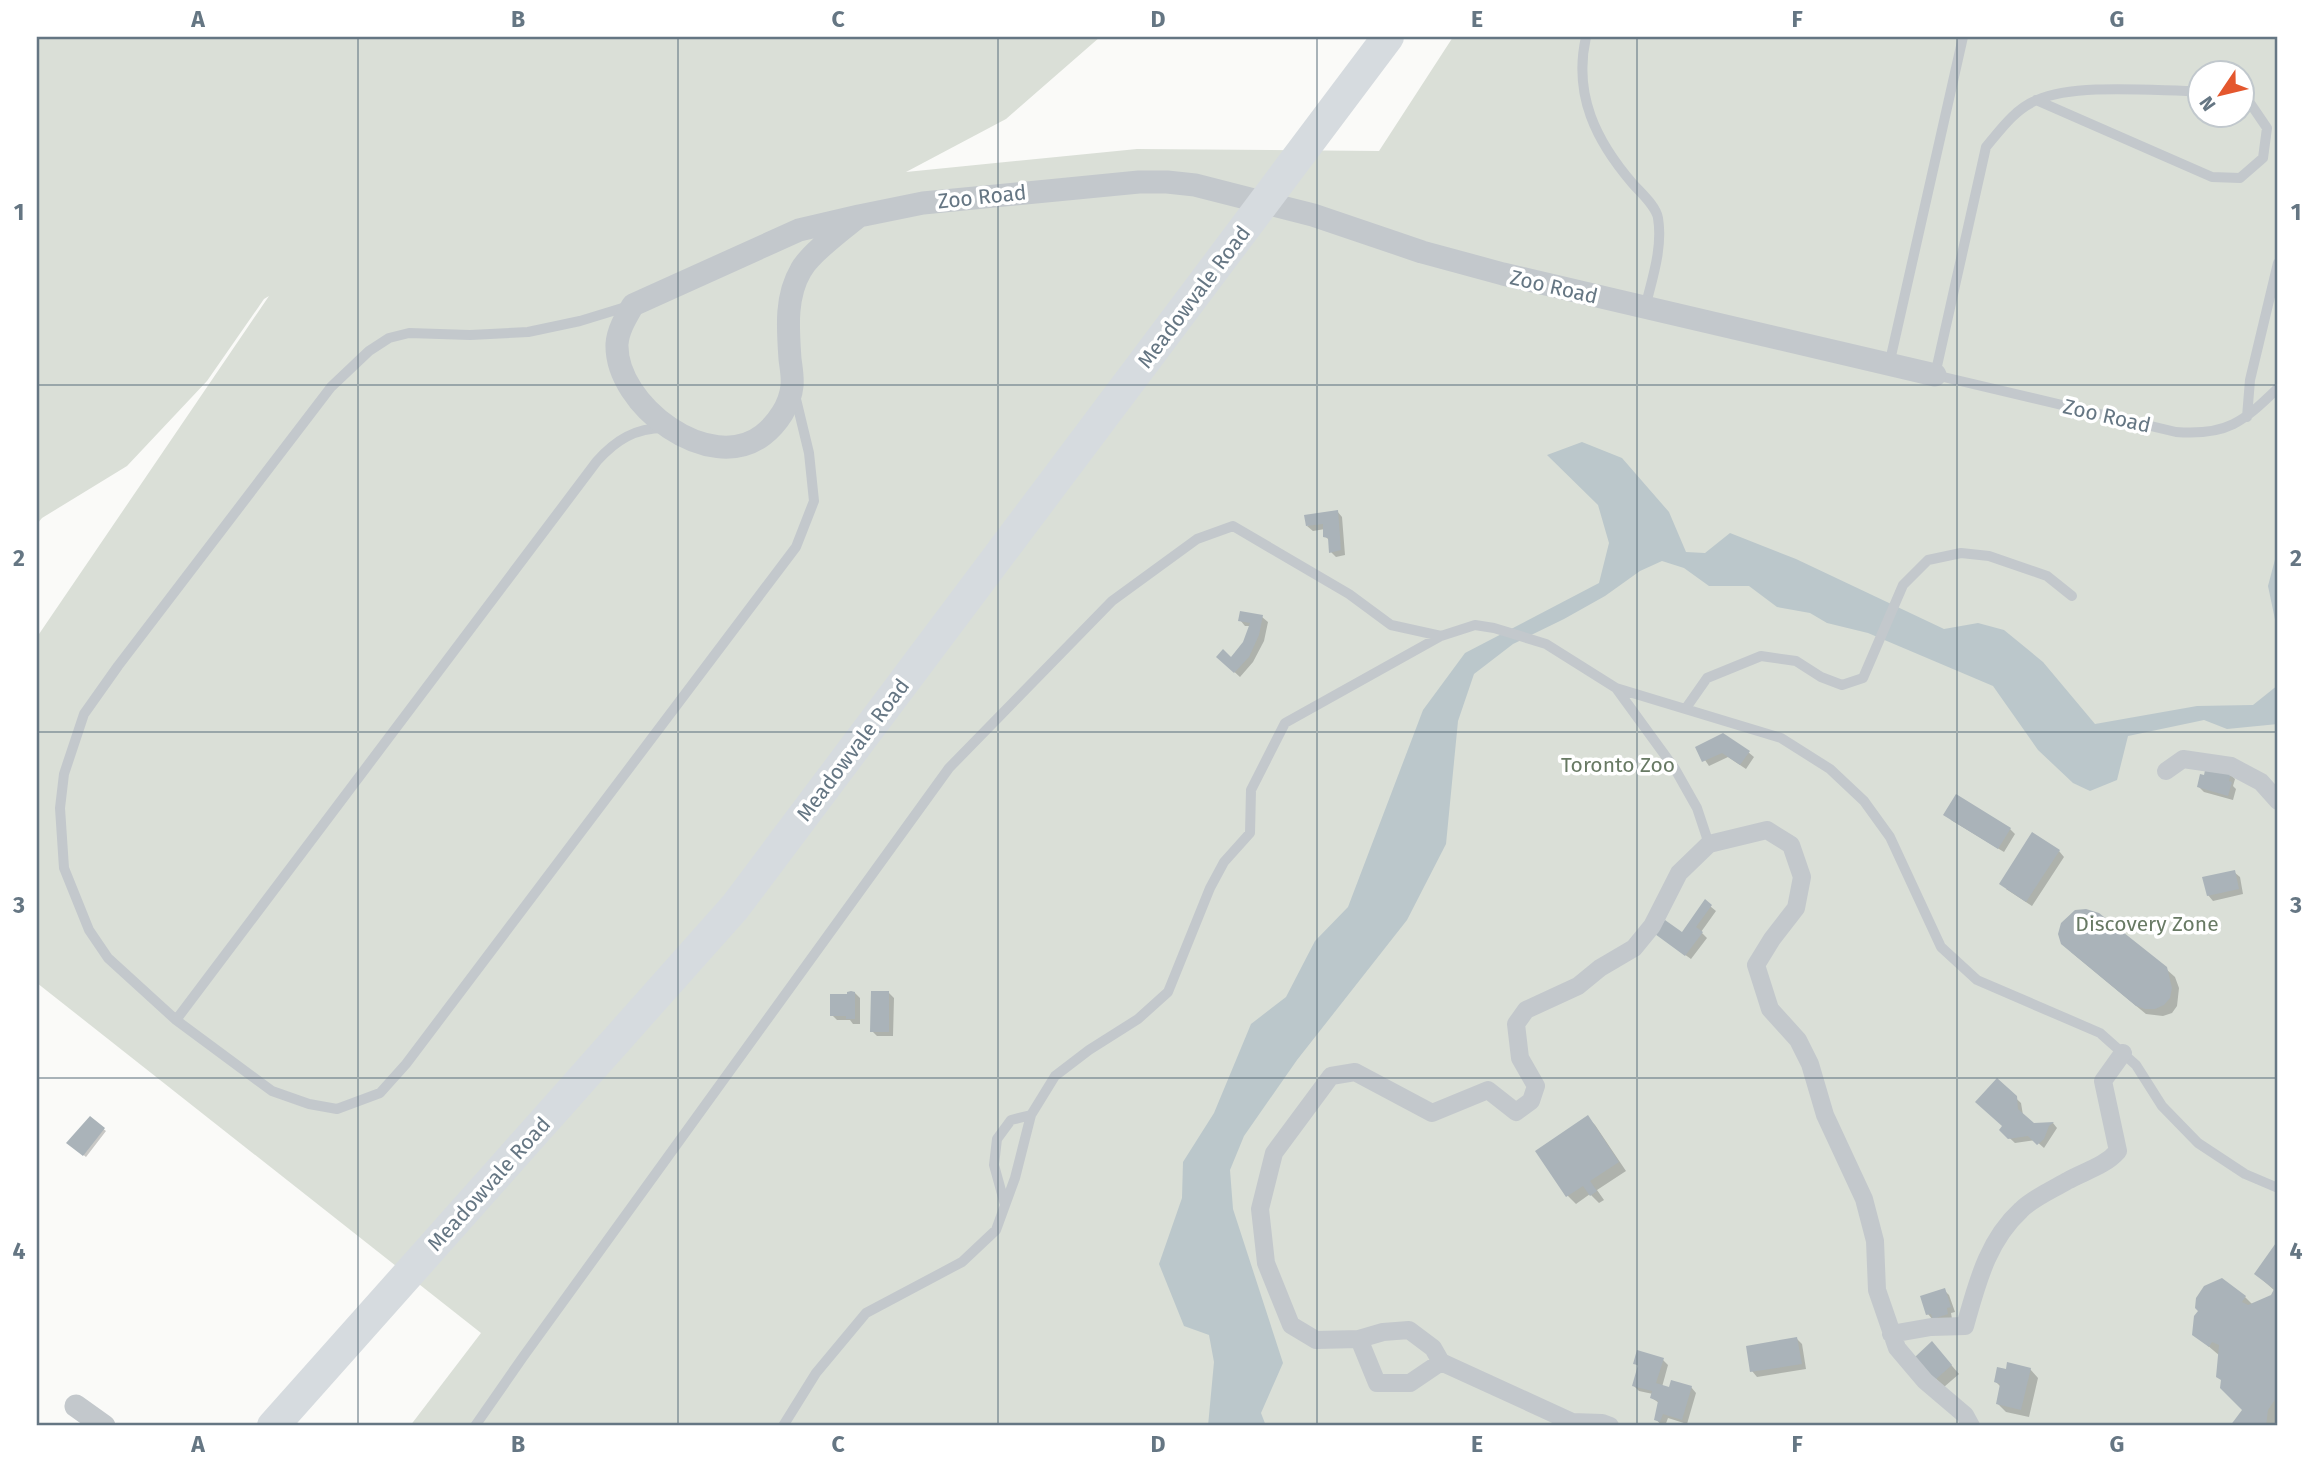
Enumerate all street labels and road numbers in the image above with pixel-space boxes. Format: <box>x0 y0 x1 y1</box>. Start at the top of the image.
street label: Zoo Road <box>936 179 1028 215</box>
street label: Meadowvale Road <box>1132 221 1256 373</box>
street label: Zoo Road <box>1508 264 1600 310</box>
street label: Zoo Road <box>2061 393 2153 439</box>
street label: Meadowvale Road <box>791 674 915 826</box>
street label: Meadowvale Road <box>422 1112 556 1256</box>

